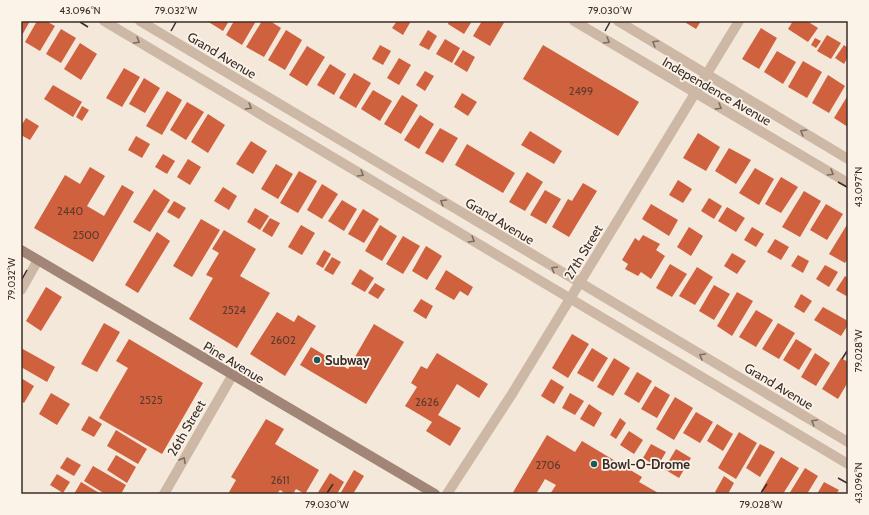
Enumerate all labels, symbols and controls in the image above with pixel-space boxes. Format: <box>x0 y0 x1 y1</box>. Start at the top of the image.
text: 43.096°N <box>59 4 101 17</box>
text: 79.032°W <box>155 4 198 17</box>
text: 79.030°W <box>588 4 633 17</box>
street label: Grand Avenue <box>185 28 260 82</box>
one-way arrow <box>133 36 140 44</box>
one-way arrow <box>603 36 610 43</box>
one-way arrow <box>652 41 659 48</box>
street label: Independence Avenue <box>660 53 775 129</box>
house number: 2499 <box>569 84 593 98</box>
one-way arrow <box>715 102 722 110</box>
one-way arrow <box>245 103 252 110</box>
one-way arrow <box>800 129 807 137</box>
text: 43.097°N <box>852 167 865 207</box>
one-way arrow <box>827 168 834 175</box>
one-way arrow <box>357 169 364 177</box>
street label: Grand Avenue <box>463 194 538 248</box>
one-way arrow <box>440 199 447 206</box>
house number: 2440 <box>57 204 83 218</box>
street label: 27th Street <box>560 221 606 282</box>
house number: 2500 <box>72 228 100 242</box>
one-way arrow <box>468 236 475 243</box>
text: 79.032°W <box>5 257 18 300</box>
one-way arrow <box>551 266 558 273</box>
house number: 2524 <box>222 303 247 317</box>
text: 79.028°W <box>852 329 865 373</box>
house number: 2602 <box>270 333 296 347</box>
street label: Pine Avenue <box>201 338 268 387</box>
place label: Subway <box>325 352 370 368</box>
one-way arrow <box>699 353 706 360</box>
marker: Subway <box>312 355 322 365</box>
street label: Grand Avenue <box>742 359 817 413</box>
house number: 2525 <box>139 393 163 407</box>
house number: 2626 <box>415 395 439 409</box>
street label: 26th Street <box>164 397 209 459</box>
one-way arrow <box>811 419 818 426</box>
place label: Bowl-O-Drome <box>602 456 690 472</box>
one-way arrow <box>179 457 186 464</box>
house number: 2706 <box>535 458 561 472</box>
marker: Bowl-O-Drome <box>589 459 599 469</box>
text: 43.096°N <box>852 462 865 504</box>
house number: 2611 <box>270 473 290 487</box>
text: 79.030°W <box>305 498 350 511</box>
text: 79.028°W <box>739 498 783 511</box>

